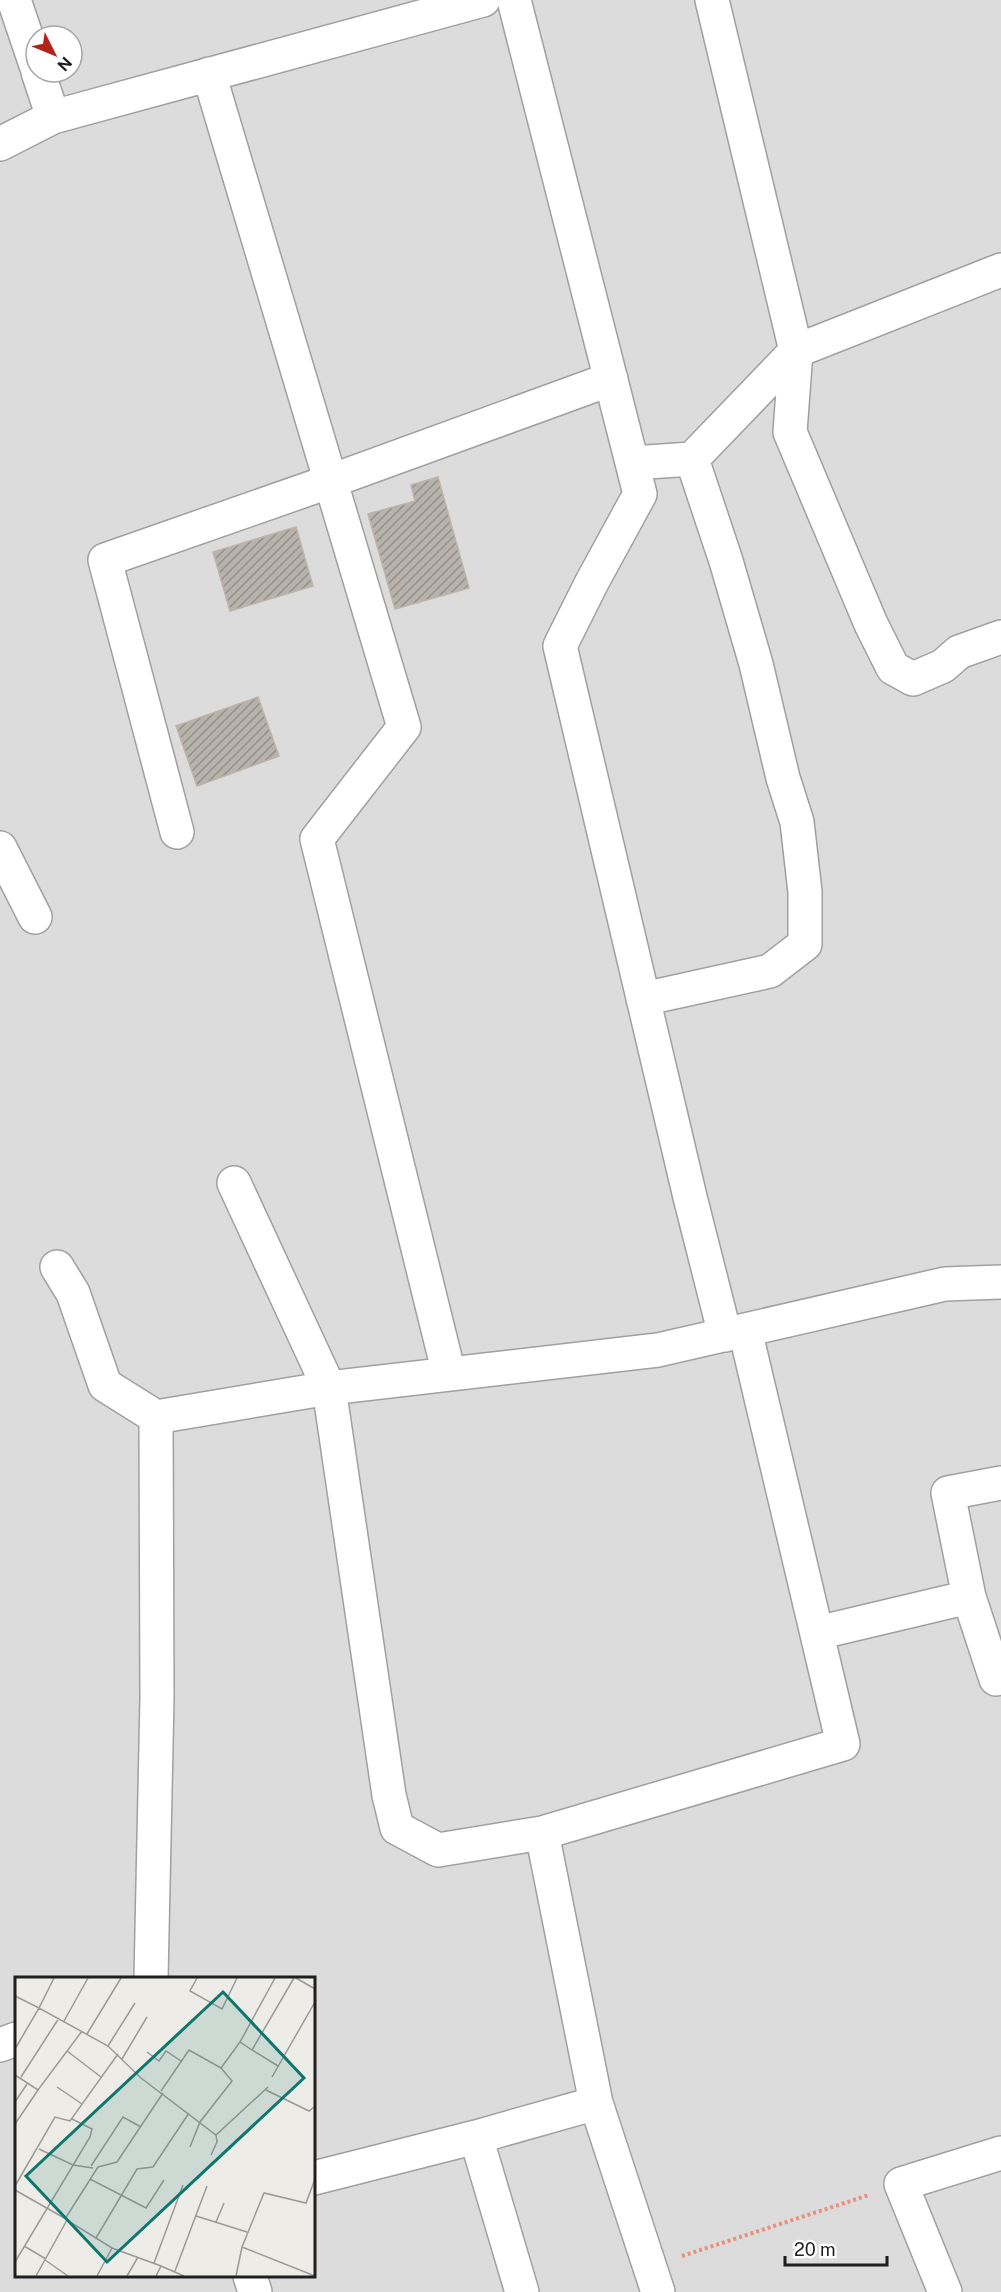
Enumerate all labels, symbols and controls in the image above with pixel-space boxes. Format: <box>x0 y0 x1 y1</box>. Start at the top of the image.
north arrow <box>24 24 84 84</box>
text: N <box>53 53 76 75</box>
inset map <box>15 1977 315 2277</box>
scale bar <box>785 2229 887 2267</box>
text: 20 m <box>794 2239 836 2260</box>

